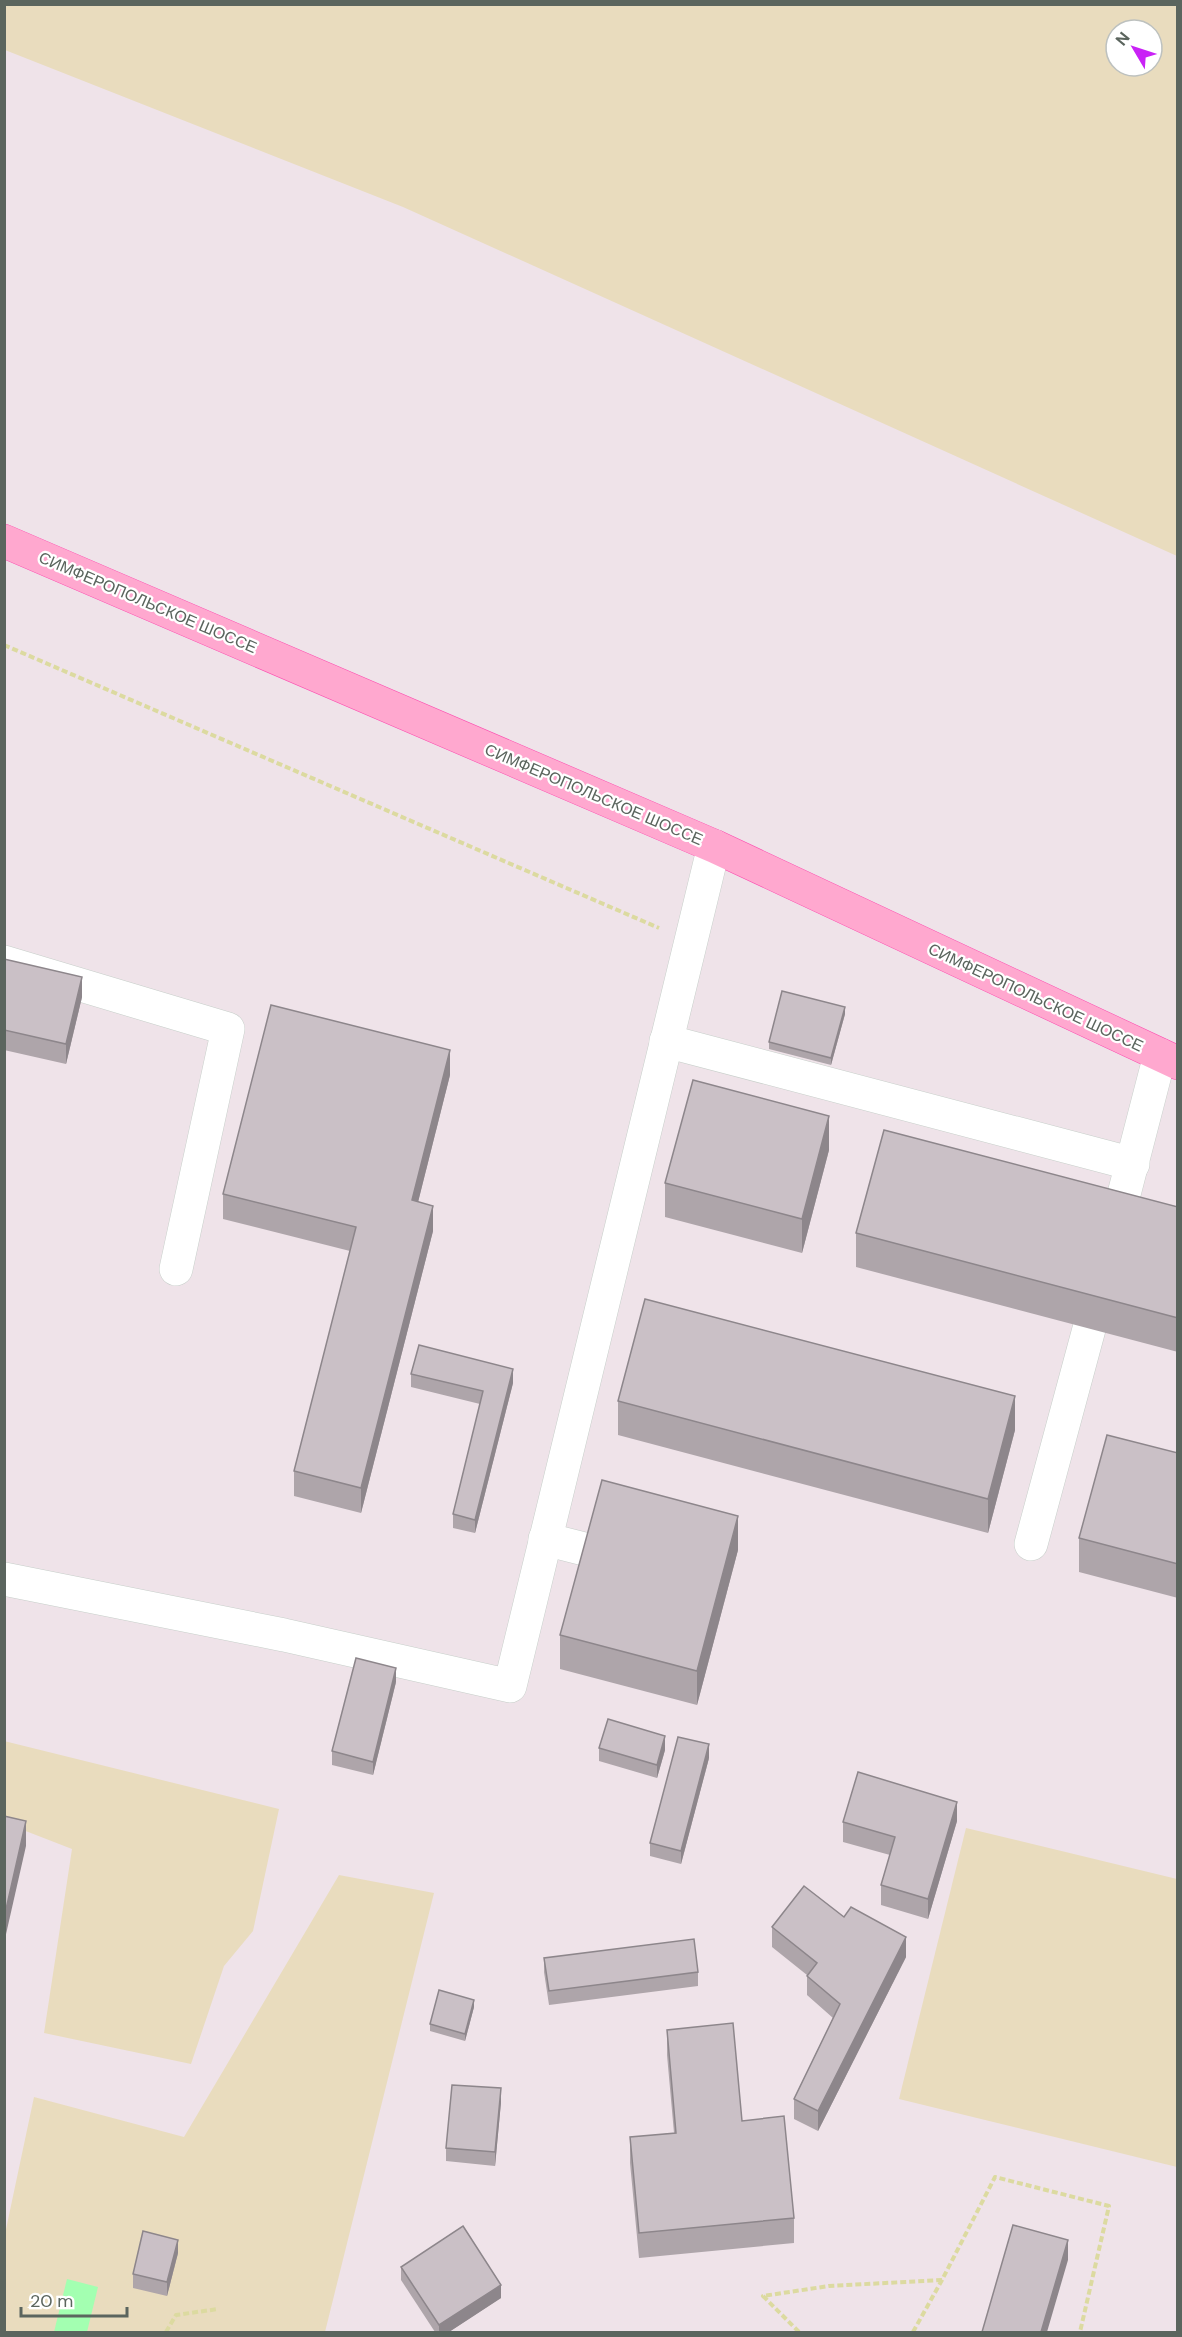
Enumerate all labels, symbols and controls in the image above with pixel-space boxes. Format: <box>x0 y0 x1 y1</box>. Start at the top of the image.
north arrow <box>1104 18 1164 78</box>
text: N <box>1111 28 1135 50</box>
street label: СИМФЕРОПОЛЬСКОЕ ШОССЕ <box>35 547 260 658</box>
street label: СИМФЕРОПОЛЬСКОЕ ШОССЕ <box>481 739 706 850</box>
street label: СИМФЕРОПОЛЬСКОЕ ШОССЕ <box>925 938 1147 1057</box>
scale bar <box>21 2280 128 2318</box>
text: 20 m <box>30 2289 73 2313</box>

